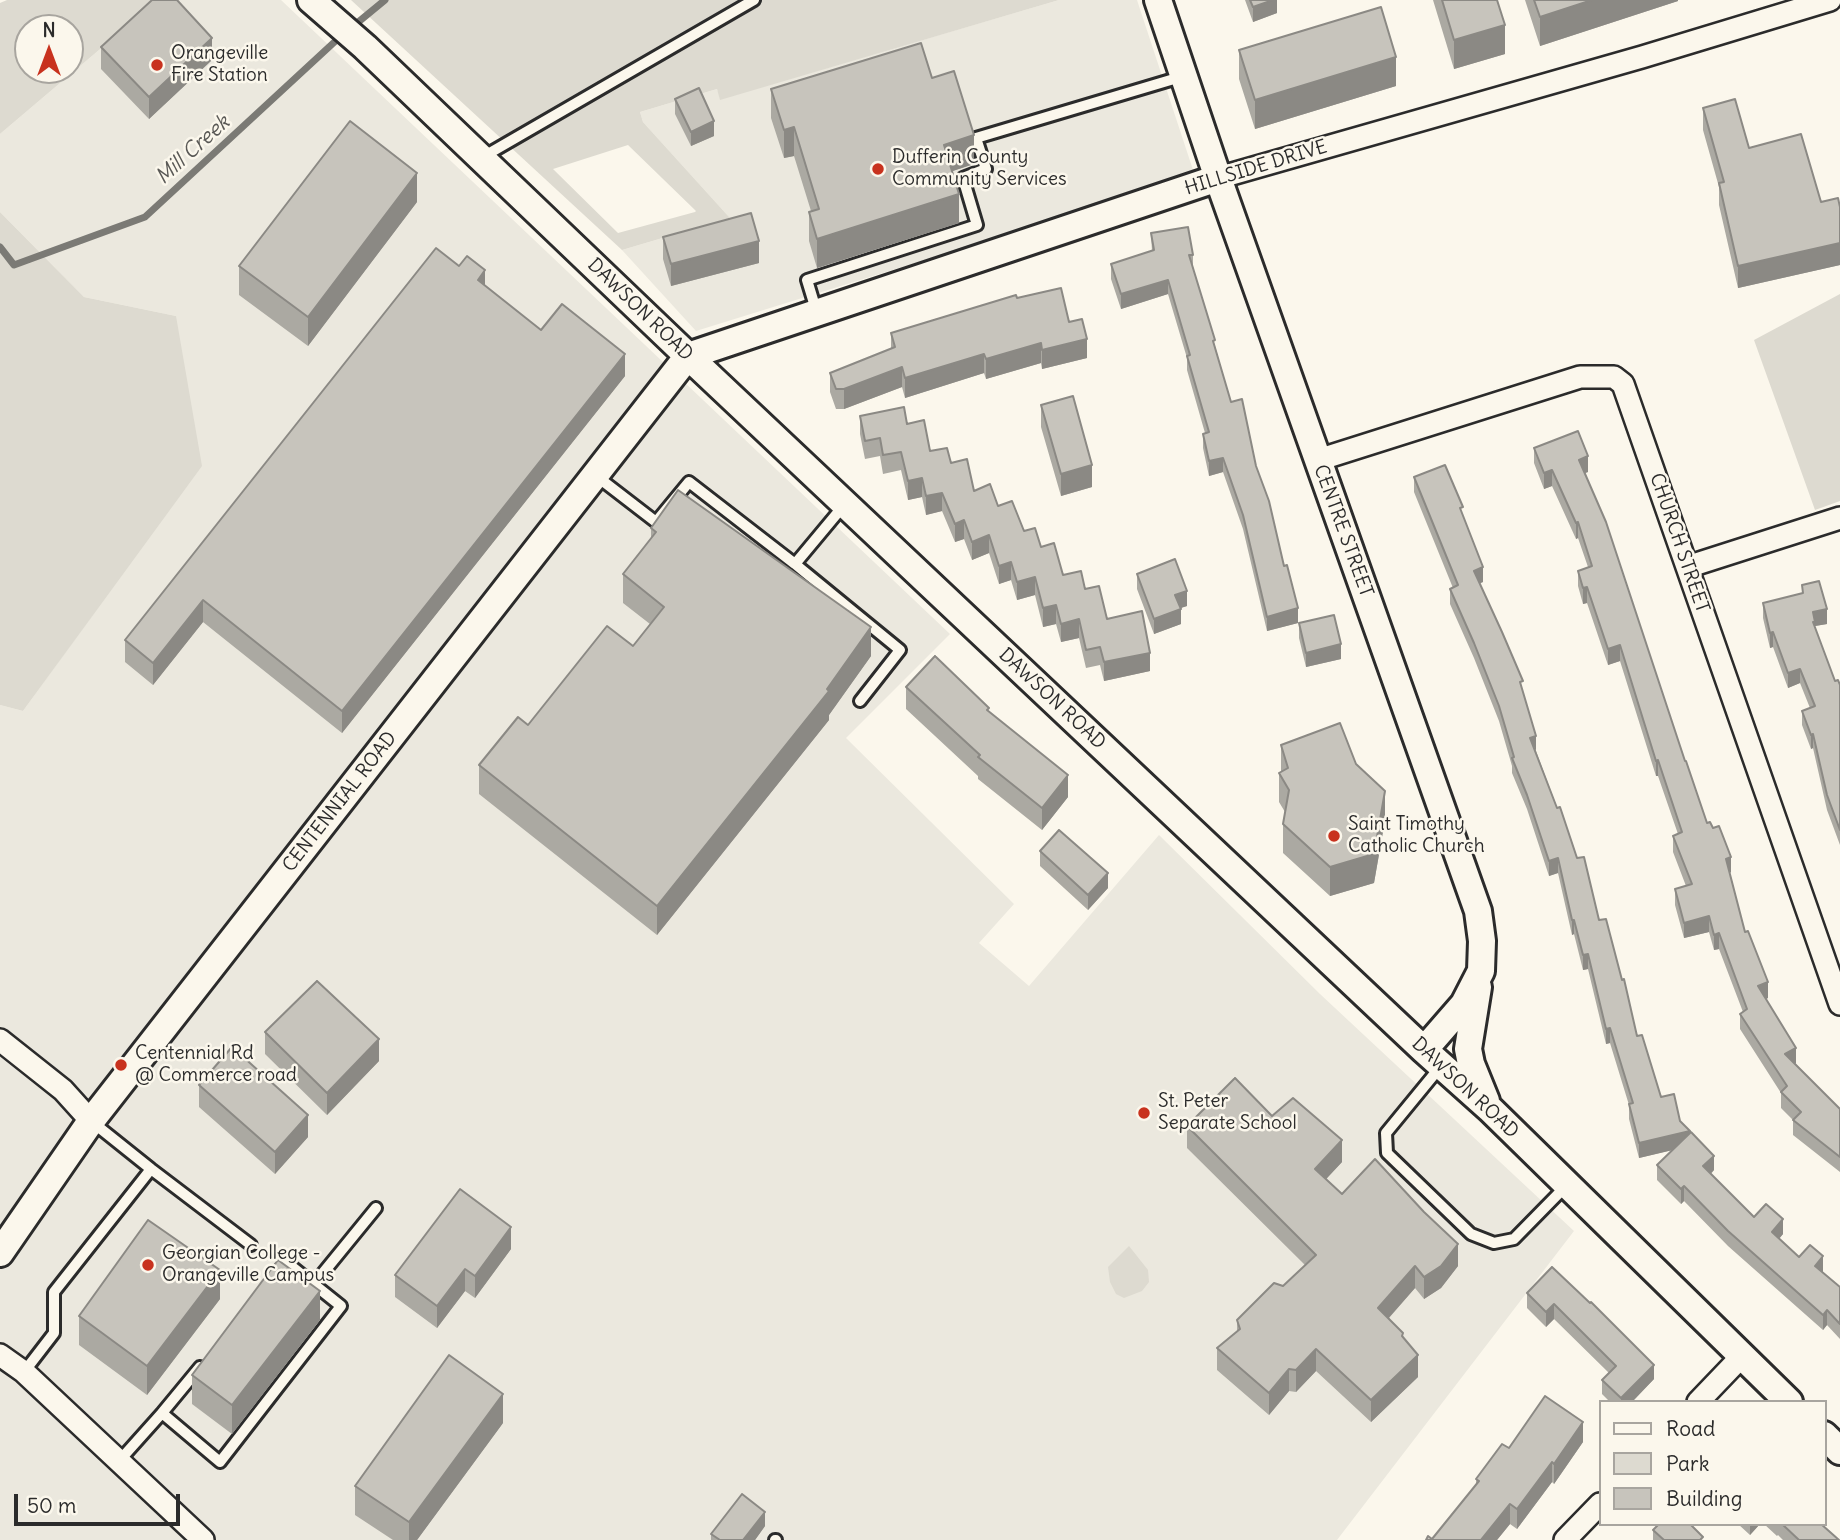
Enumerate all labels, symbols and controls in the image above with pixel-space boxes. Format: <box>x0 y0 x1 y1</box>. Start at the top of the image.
north arrow <box>14 14 84 84</box>
text: N <box>42 18 56 42</box>
place label: Orangeville Fire Station <box>171 43 268 87</box>
marker: Orangeville Fire Station <box>149 57 165 73</box>
water label: Mill Creek <box>151 110 235 190</box>
street label: HILLSIDE DRIVE <box>1182 136 1330 200</box>
place label: Dufferin County Community Services <box>892 147 1067 191</box>
marker: Dufferin County Community Services <box>870 161 886 177</box>
street label: DAWSON ROAD <box>583 254 697 366</box>
street label: CENTRE STREET <box>1309 462 1377 600</box>
street label: CHURCH STREET <box>1644 470 1714 616</box>
street label: DAWSON ROAD <box>994 644 1110 754</box>
street label: CENTENNIAL ROAD <box>278 727 402 877</box>
place label: Saint Timothy Catholic Church <box>1348 814 1485 858</box>
marker: Saint Timothy Catholic Church <box>1326 828 1342 844</box>
street label: DAWSON ROAD <box>1407 1033 1523 1143</box>
place label: Centennial Rd @ Commerce road <box>135 1043 297 1087</box>
marker: Centennial Rd @ Commerce road <box>113 1057 129 1073</box>
place label: St. Peter Separate School <box>1158 1091 1297 1135</box>
marker: St. Peter Separate School <box>1136 1105 1152 1121</box>
place label: Georgian College - Orangeville Campus <box>162 1243 334 1287</box>
marker: Georgian College - Orangeville Campus <box>140 1257 156 1273</box>
legend <box>1598 1400 1826 1526</box>
text: Road <box>1666 1415 1715 1442</box>
text: Park <box>1666 1450 1709 1477</box>
scale bar <box>18 1480 184 1524</box>
text: Building <box>1666 1485 1742 1512</box>
text: 50 m <box>27 1492 76 1519</box>

